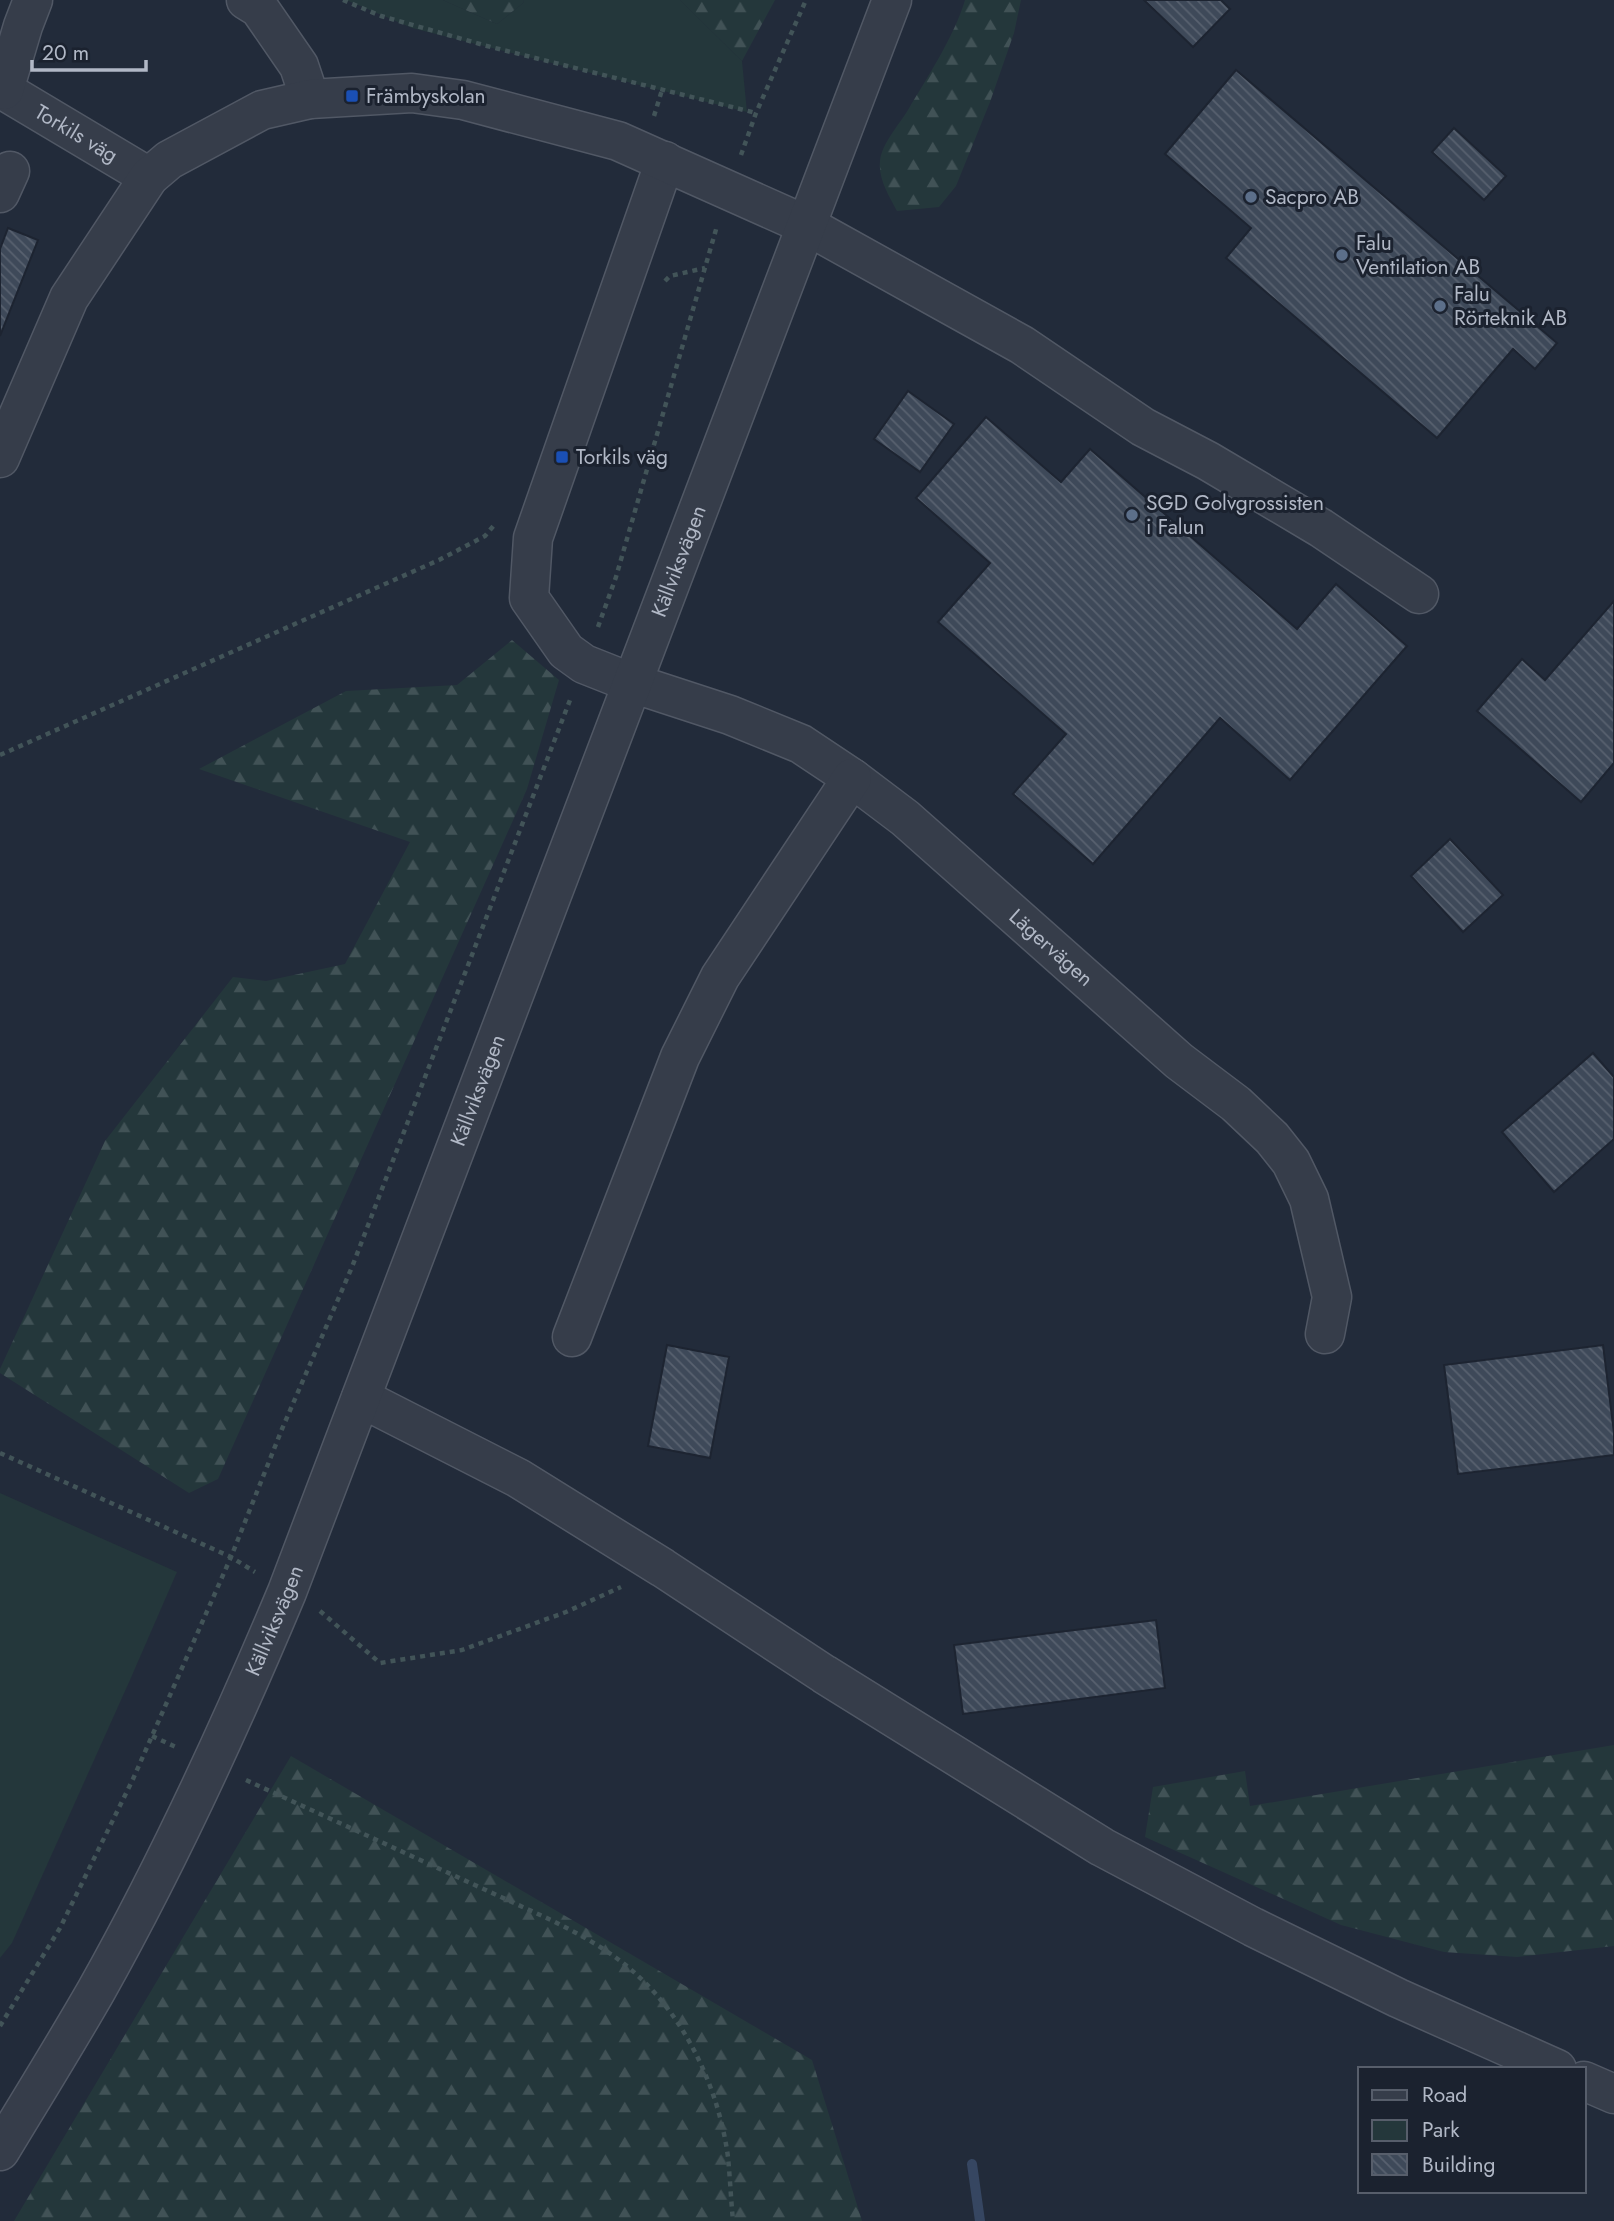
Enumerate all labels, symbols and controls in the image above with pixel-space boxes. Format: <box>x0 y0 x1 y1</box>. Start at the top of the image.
scale bar <box>32 28 145 72</box>
text: 20 m <box>42 38 89 68</box>
place label: Främbyskolan <box>366 81 486 111</box>
marker: Främbyskolan <box>344 88 360 104</box>
street label: Torkils väg <box>29 97 124 170</box>
place label: Sacpro AB <box>1265 182 1359 212</box>
marker: Sacpro AB <box>1243 189 1259 205</box>
place label: Falu Ventilation AB <box>1356 228 1480 282</box>
marker: Falu Ventilation AB <box>1334 247 1350 263</box>
place label: Falu Rörteknik AB <box>1454 279 1567 333</box>
marker: Falu Rörteknik AB <box>1432 298 1448 314</box>
place label: Torkils väg <box>576 442 668 472</box>
marker: Torkils väg <box>554 449 570 465</box>
place label: SGD Golvgrossisten i Falun <box>1146 488 1324 542</box>
street label: Källviksvägen <box>644 501 714 621</box>
marker: SGD Golvgrossisten i Falun <box>1124 507 1140 523</box>
street label: Lägervägen <box>1003 902 1100 993</box>
street label: Källviksvägen <box>443 1030 513 1150</box>
street label: Källviksvägen <box>238 1561 311 1681</box>
legend <box>1358 2067 1586 2193</box>
text: Road <box>1422 2080 1467 2110</box>
text: Park <box>1422 2115 1460 2145</box>
text: Building <box>1422 2150 1495 2180</box>

